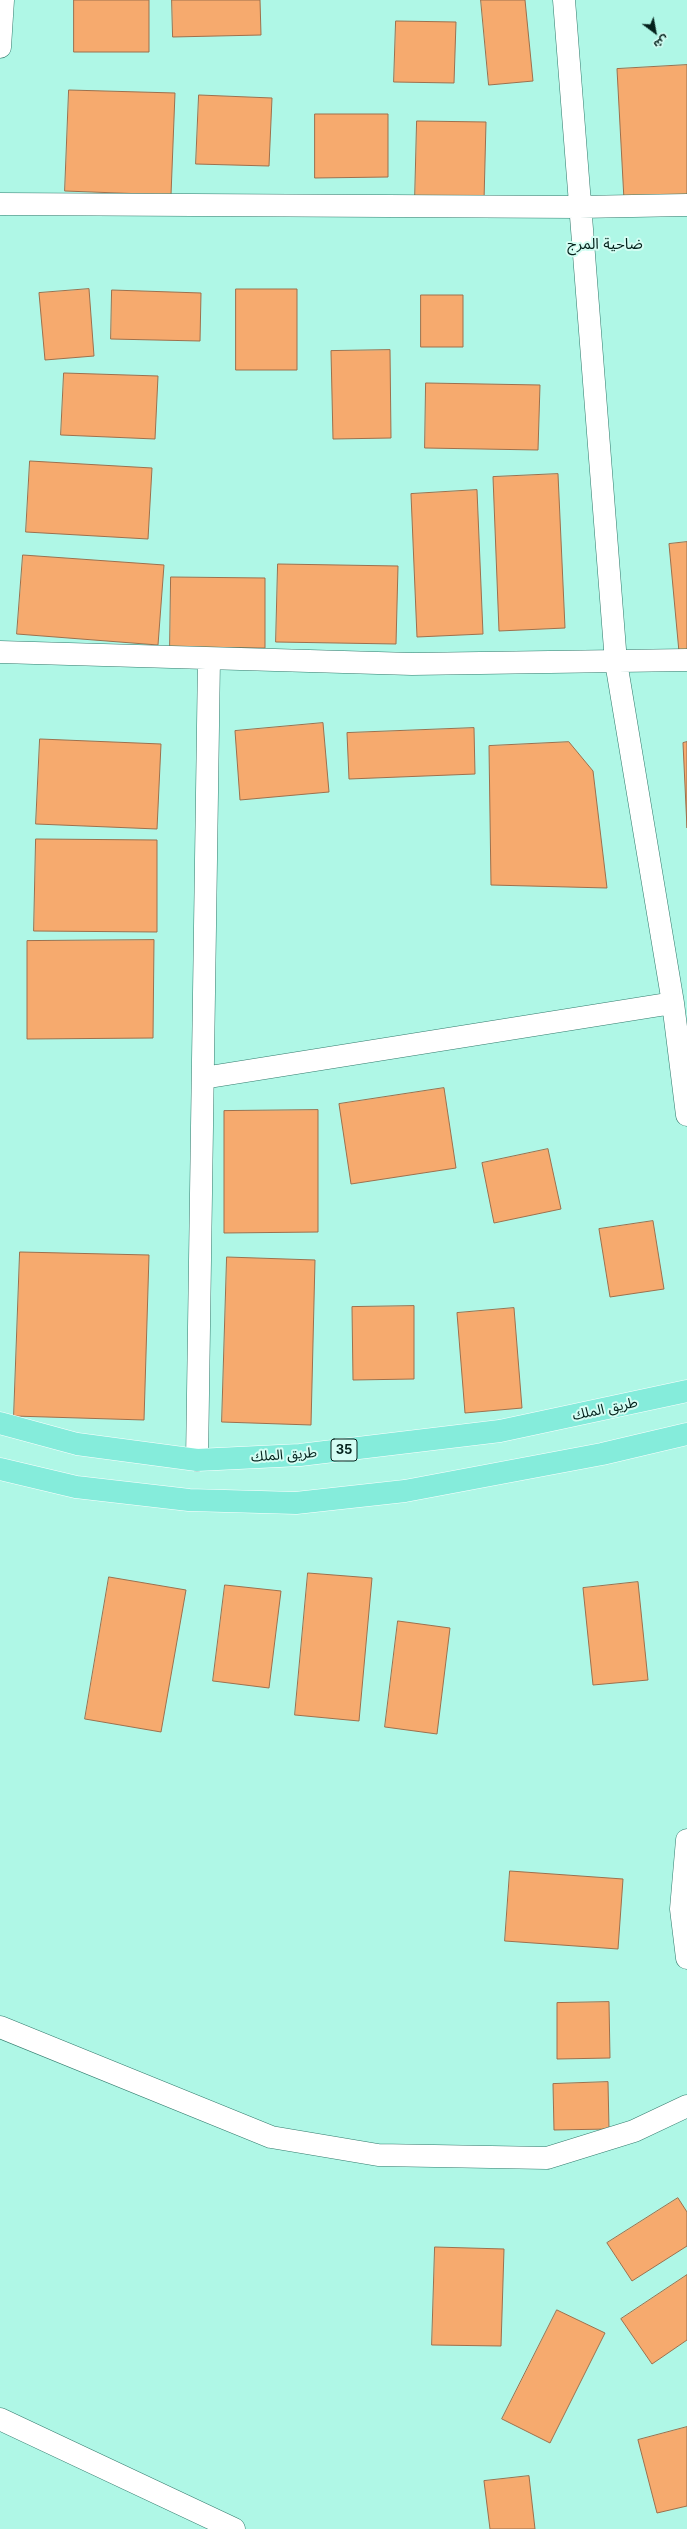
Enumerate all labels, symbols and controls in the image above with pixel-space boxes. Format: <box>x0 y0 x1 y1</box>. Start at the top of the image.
north arrow <box>635 12 675 52</box>
text: ش <box>651 32 671 52</box>
district label: ضاحية المرج <box>567 235 643 253</box>
street label: طريق الملك <box>571 1394 639 1424</box>
road number: 35 <box>331 1439 357 1461</box>
street label: طريق الملك <box>250 1444 318 1466</box>

